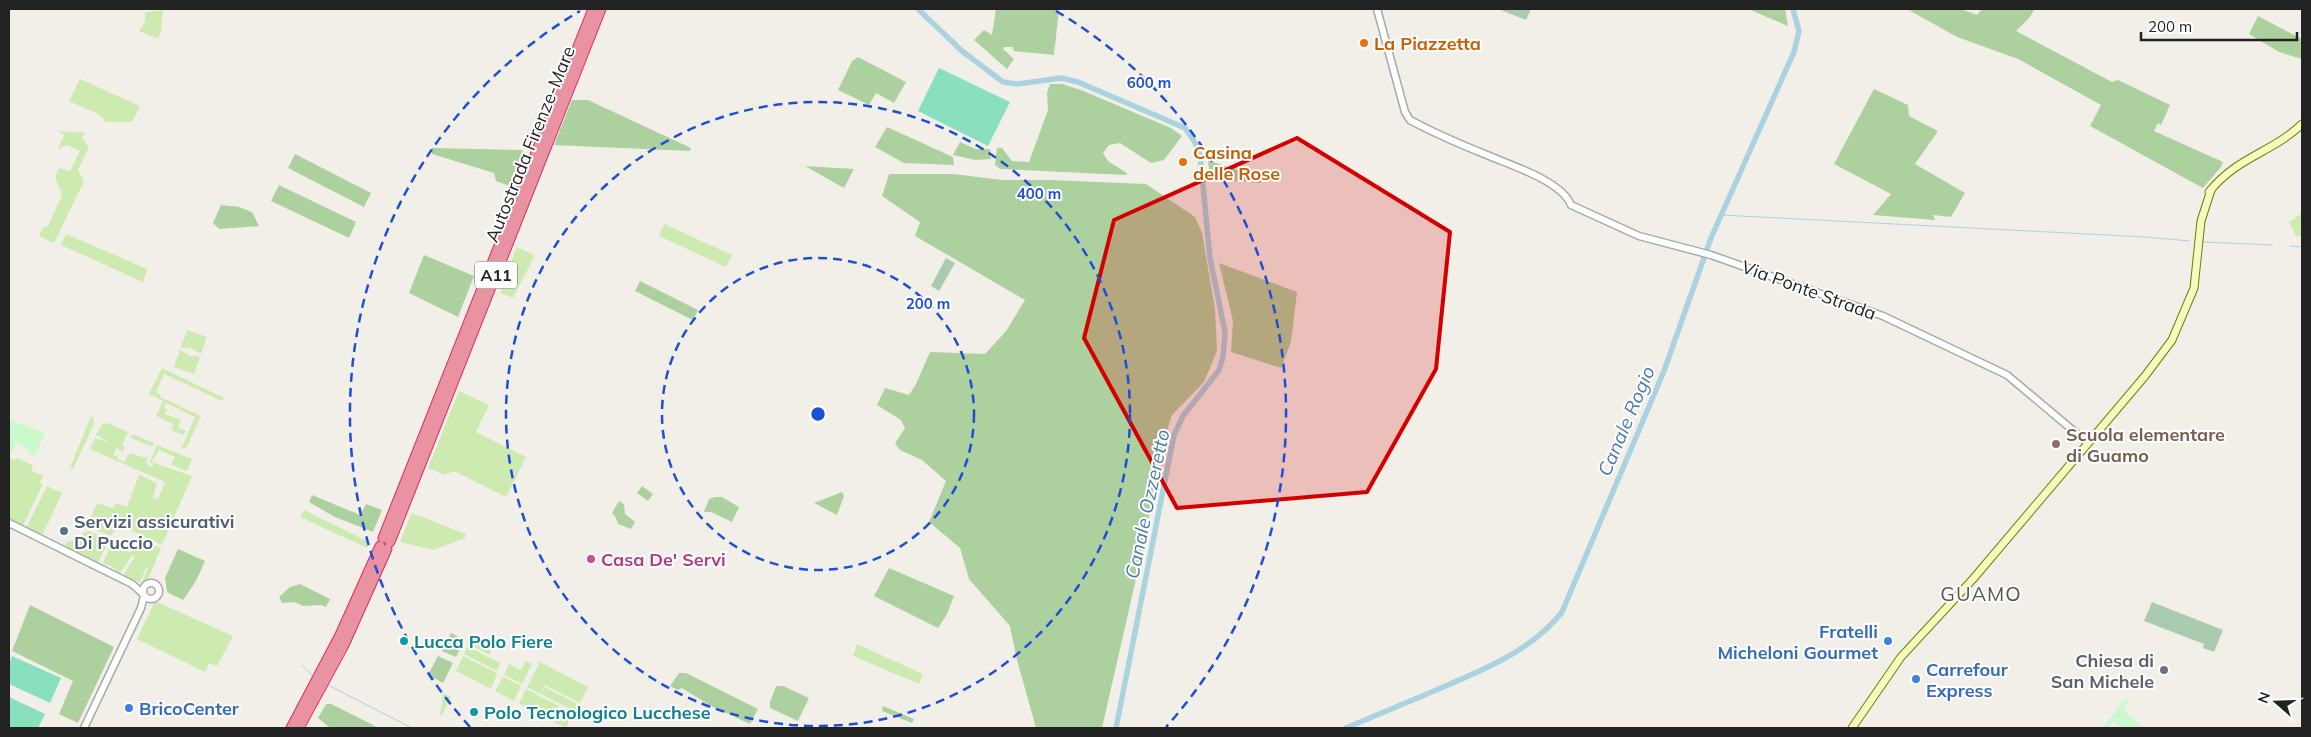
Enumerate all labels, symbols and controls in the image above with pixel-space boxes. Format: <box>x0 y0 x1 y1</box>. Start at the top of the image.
scale bar <box>2141 10 2297 42</box>
text: 200 m <box>2148 17 2192 36</box>
place label: La Piazzetta <box>1374 32 1481 55</box>
marker: La Piazzetta <box>1358 37 1370 49</box>
street label: Autostrada Firenze-Mare <box>480 43 580 245</box>
text: 600 m <box>1127 73 1171 92</box>
place label: Casina delle Rose <box>1193 141 1280 185</box>
marker: Casina delle Rose <box>1177 156 1189 168</box>
text: 400 m <box>1017 184 1061 203</box>
street label: Via Ponte Strada <box>1739 255 1879 325</box>
road number: A11 <box>475 262 517 288</box>
text: 200 m <box>906 294 950 313</box>
water label: Canale Rogio <box>1592 362 1660 480</box>
centre of rings <box>809 405 827 423</box>
place label: Scuola elementare di Guamo <box>2066 423 2225 467</box>
water label: Canale Ozzeretto <box>1119 427 1175 581</box>
marker: Scuola elementare di Guamo <box>2050 438 2062 450</box>
place label: Servizi assicurativi Di Puccio <box>74 510 235 554</box>
marker: Servizi assicurativi Di Puccio <box>58 525 70 537</box>
place label: Casa De' Servi <box>601 548 726 571</box>
marker: Casa De' Servi <box>585 553 597 565</box>
district label: GUAMO <box>1940 581 2022 606</box>
place label: Fratelli Micheloni Gourmet <box>1717 620 1878 664</box>
place label: Lucca Polo Fiere <box>414 630 553 653</box>
marker: Lucca Polo Fiere <box>398 635 410 647</box>
marker: Fratelli Micheloni Gourmet <box>1882 635 1894 647</box>
place label: Chiesa di San Michele <box>2051 649 2154 693</box>
place label: Carrefour Express <box>1926 658 2009 702</box>
marker: Chiesa di San Michele <box>2158 664 2170 676</box>
marker: Carrefour Express <box>1910 673 1922 685</box>
north arrow <box>2251 677 2301 727</box>
text: N <box>2254 690 2274 706</box>
place label: BricoCenter <box>139 697 240 720</box>
place label: Polo Tecnologico Lucchese <box>484 701 711 724</box>
marker: BricoCenter <box>123 702 135 714</box>
marker: Polo Tecnologico Lucchese <box>468 706 480 718</box>

